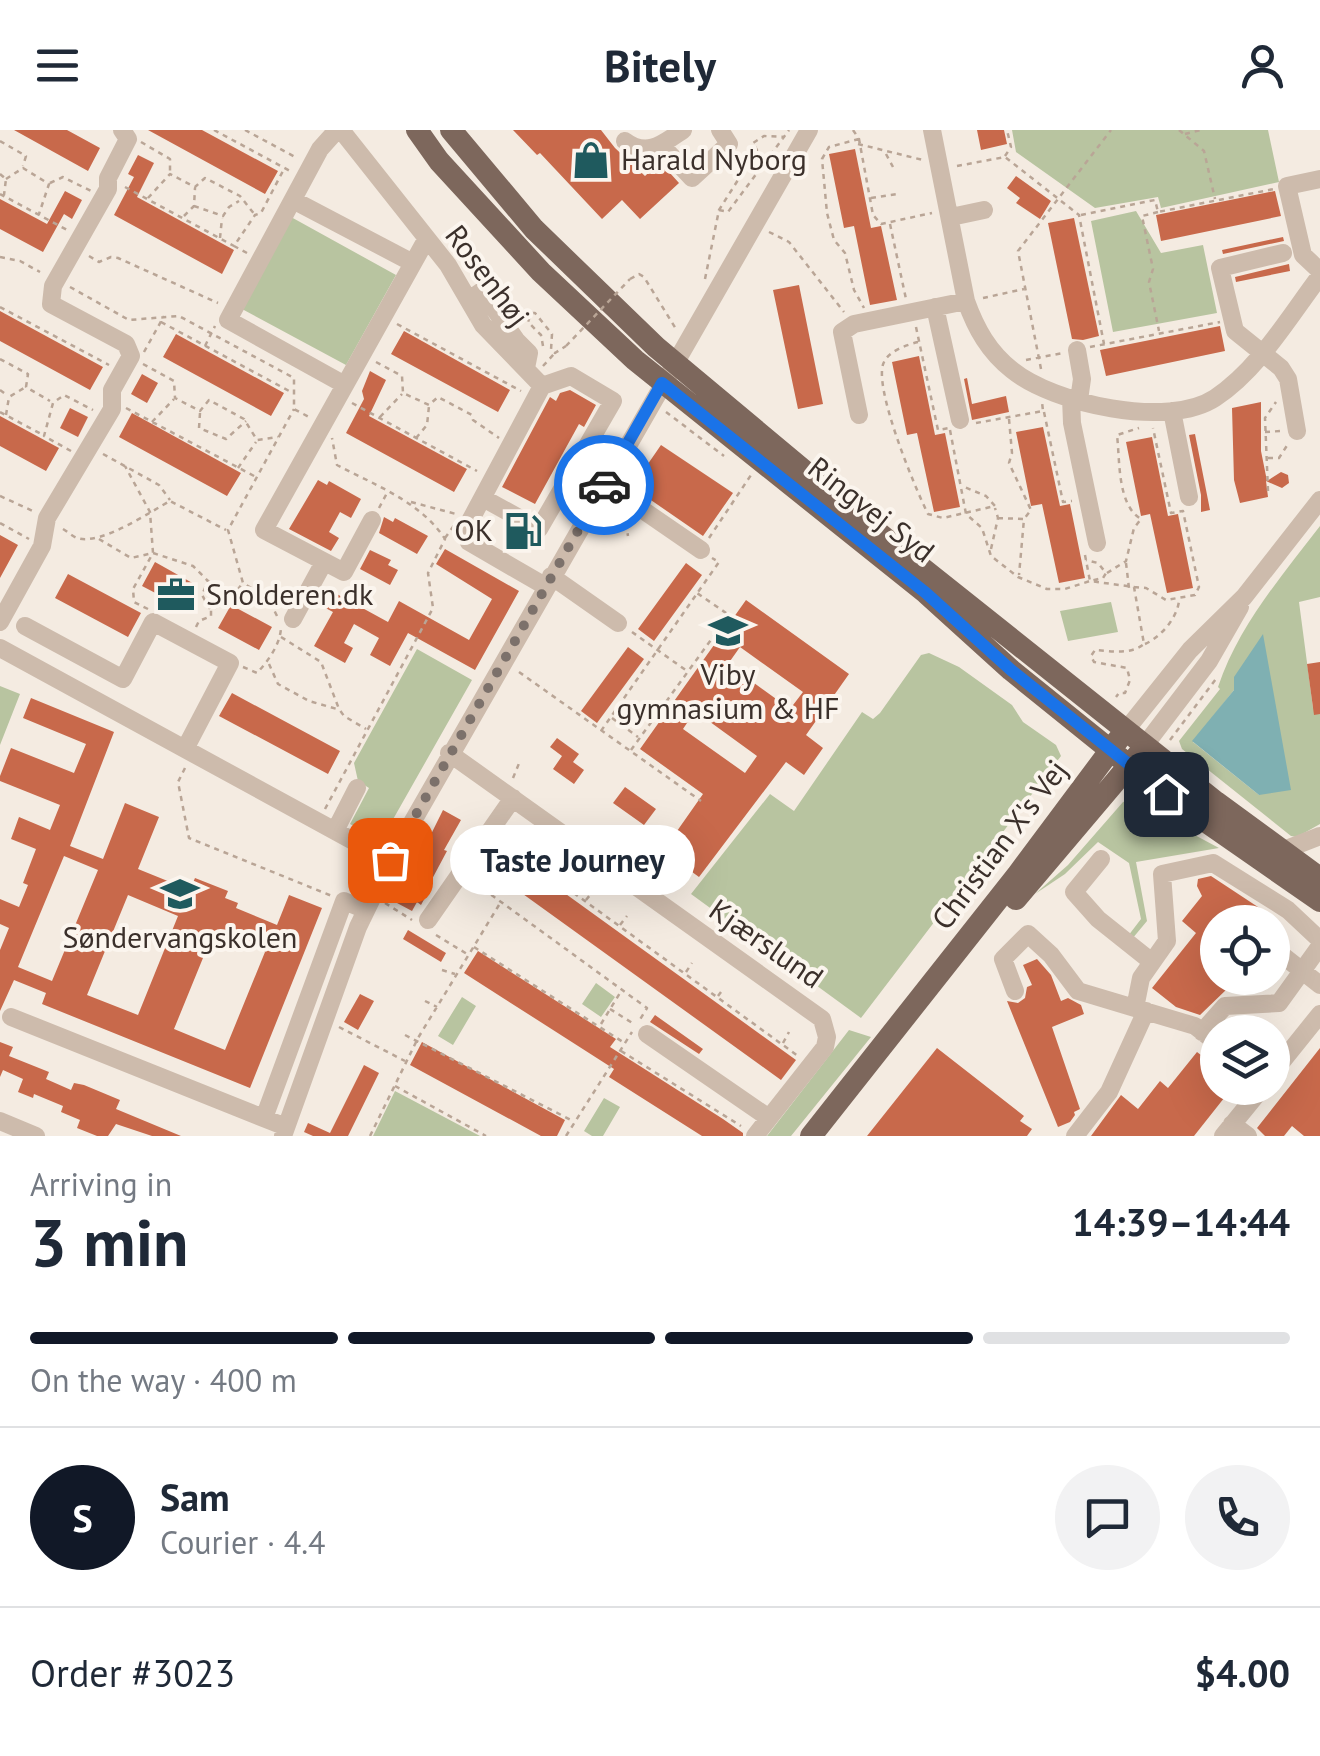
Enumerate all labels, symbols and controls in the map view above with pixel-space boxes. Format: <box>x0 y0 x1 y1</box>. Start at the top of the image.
text: Bitely <box>604 36 716 94</box>
icon: menu <box>30 38 85 93</box>
icon: person <box>1235 38 1290 93</box>
shop icon: Harald Nyborg <box>570 139 612 181</box>
place label: Harald Nyborg <box>621 139 807 178</box>
street label: Rosenhøj <box>437 217 539 334</box>
courier <box>554 435 654 535</box>
street label: Ringvej Syd <box>801 447 943 570</box>
icon: car <box>577 458 632 513</box>
place label: OK <box>454 510 493 549</box>
fuel station icon: OK <box>502 510 544 552</box>
office icon: Snolderen.dk <box>155 574 197 616</box>
place label: Snolderen.dk <box>206 574 374 613</box>
school or university icon: Viby gymnasium & HF <box>707 610 749 652</box>
place label: Viby gymnasium & HF <box>616 654 840 727</box>
street label: Christian X's Vej <box>922 751 1075 937</box>
pin <box>1124 752 1209 837</box>
icon: home <box>1139 767 1194 822</box>
pin <box>348 818 433 903</box>
callout: Taste Journey <box>450 825 695 895</box>
icon: bag <box>363 833 418 888</box>
text: Taste Journey <box>480 839 665 881</box>
school or university icon: Søndervangskolen <box>159 873 201 915</box>
street label: Kjærslund <box>702 889 831 996</box>
map controls <box>1200 905 1290 1105</box>
button: locate <box>1200 905 1290 995</box>
place label: Søndervangskolen <box>63 917 298 956</box>
button: layers <box>1200 1015 1290 1105</box>
text: Arriving in <box>30 1163 172 1205</box>
text: 14:39–14:44 <box>1072 1197 1290 1246</box>
text: 3 min <box>30 1200 189 1284</box>
text: On the way · 400 m <box>30 1359 297 1401</box>
button: chat <box>1055 1465 1160 1570</box>
button: phone <box>1185 1465 1290 1570</box>
text: Sam <box>160 1472 230 1521</box>
text: S <box>72 1493 93 1542</box>
text: Courier · 4.4 <box>160 1521 326 1563</box>
text: Order #3023 <box>30 1648 235 1697</box>
text: $4.00 <box>1194 1648 1290 1697</box>

